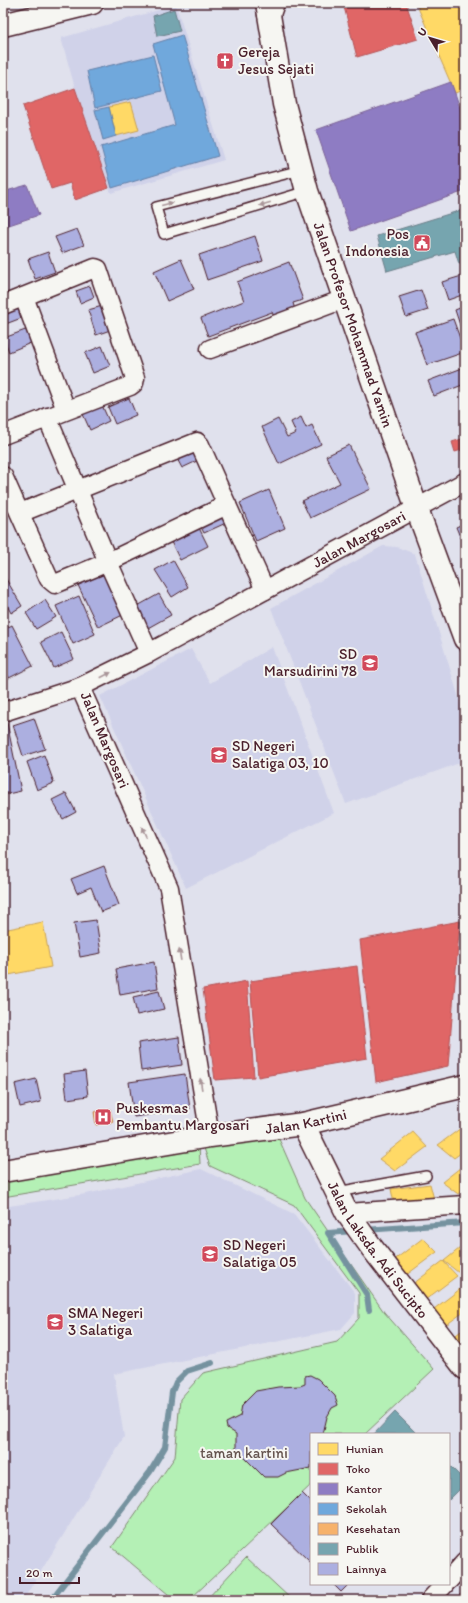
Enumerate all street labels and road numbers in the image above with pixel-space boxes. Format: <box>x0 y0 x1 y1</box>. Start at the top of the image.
street label: Jalan Profesor Mohammad Yamin <box>309 220 397 430</box>
street label: Jalan Margosari <box>310 507 409 572</box>
street label: Jalan Margosari <box>77 689 133 791</box>
street label: Jalan Kartini <box>264 1105 348 1138</box>
street label: Jalan Laksda. Adi Sucipto <box>324 1178 432 1322</box>

